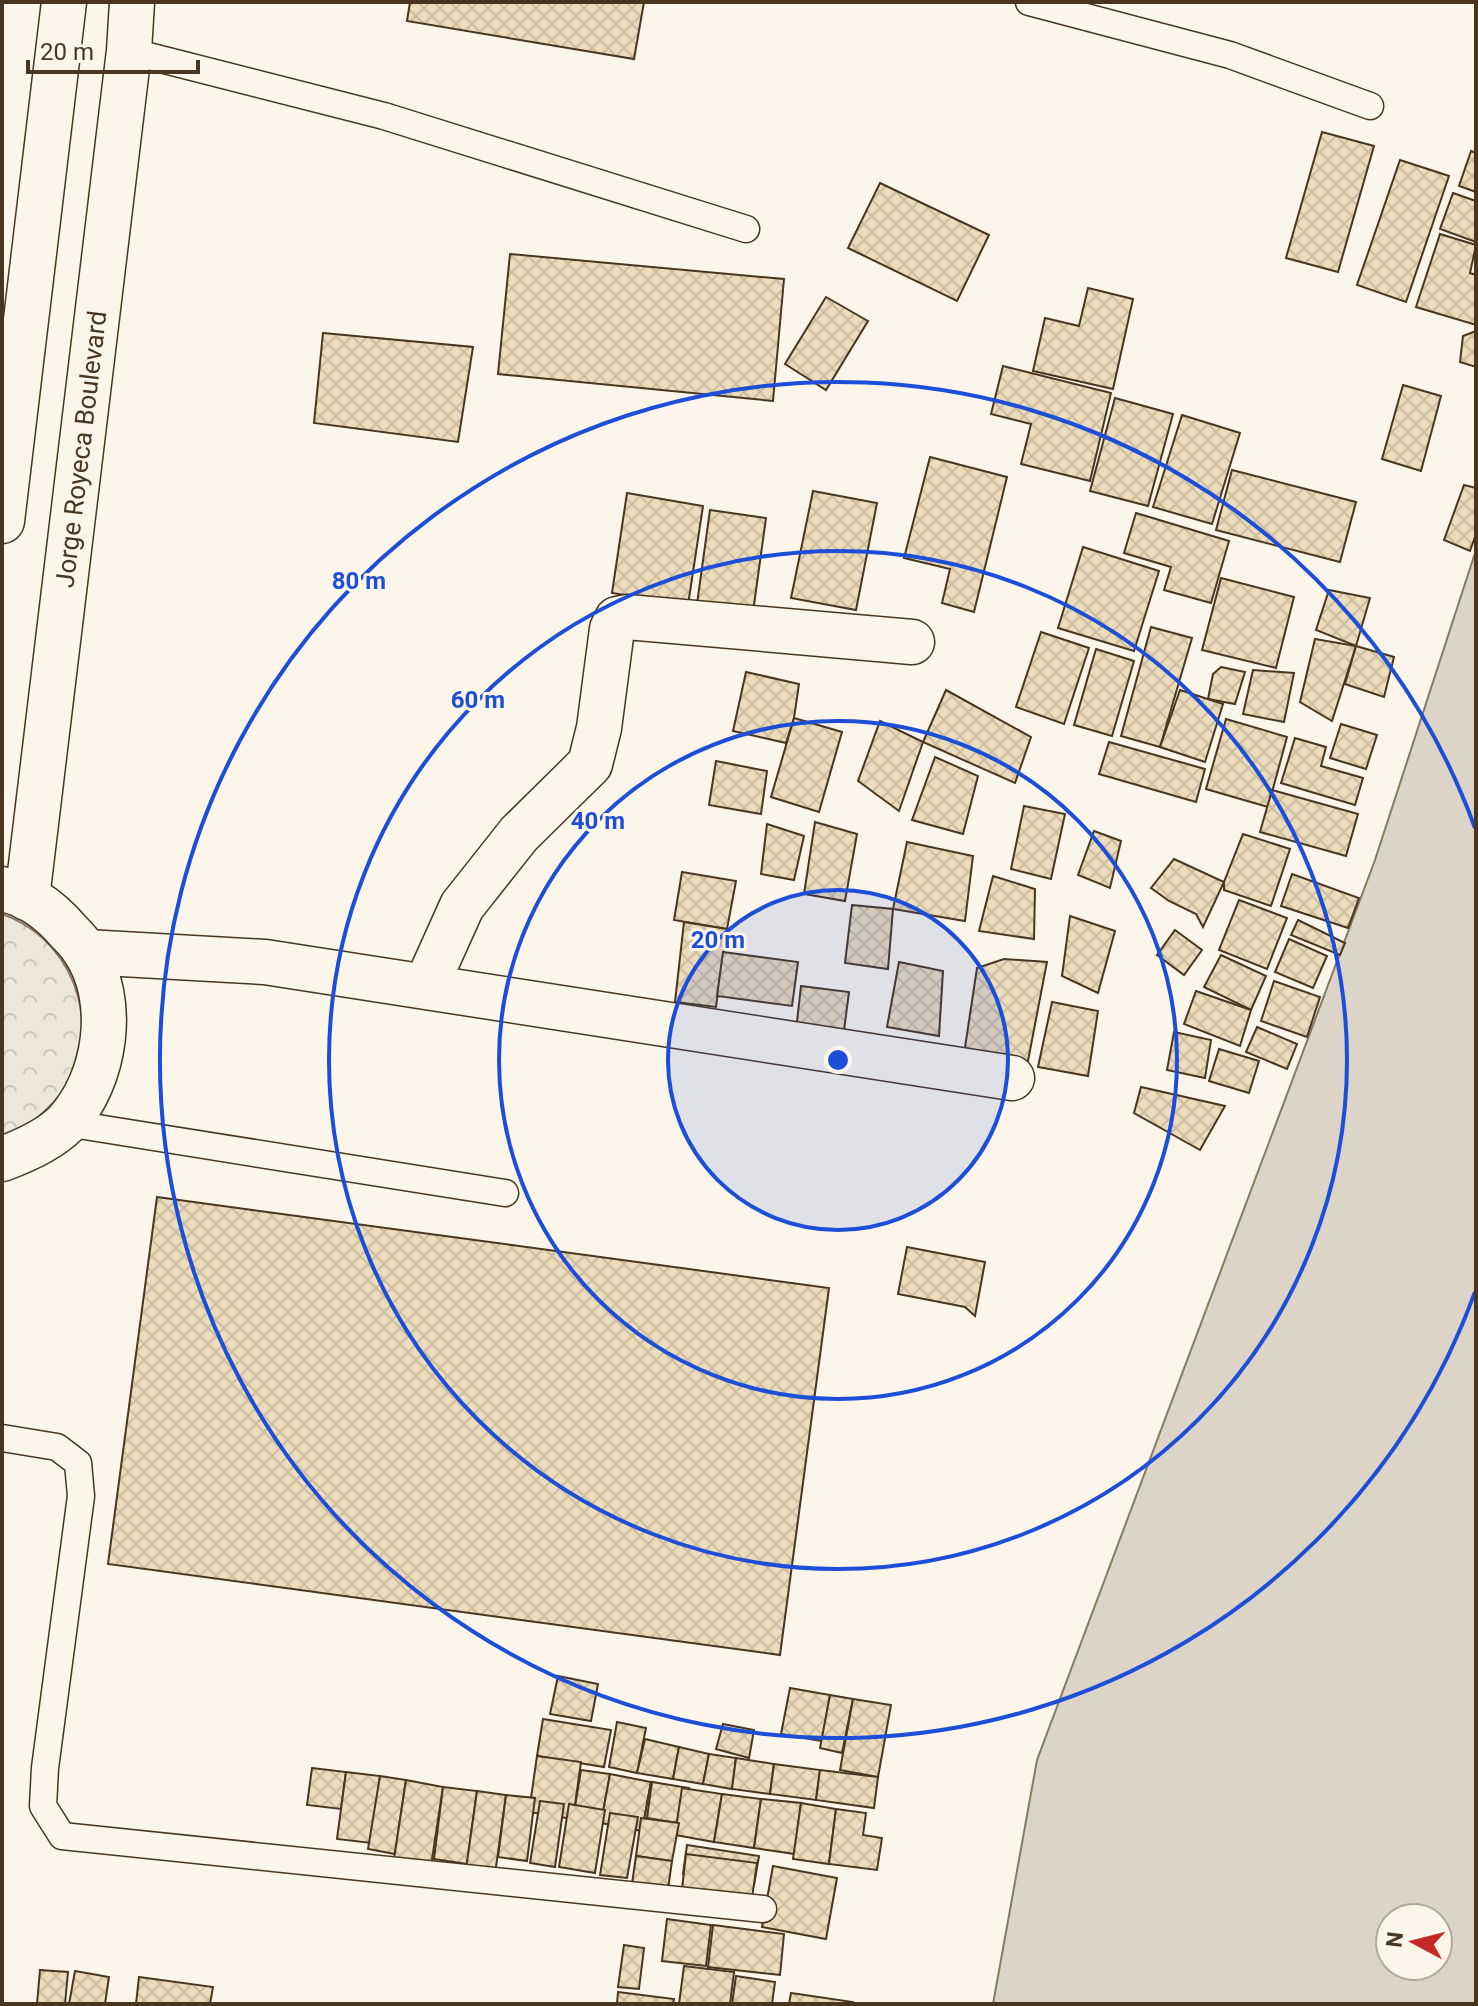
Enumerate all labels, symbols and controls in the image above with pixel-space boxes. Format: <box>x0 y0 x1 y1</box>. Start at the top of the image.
scale bar <box>28 24 198 74</box>
text: 20 m <box>40 38 94 66</box>
street label: Jorge Royeca Boulevard <box>49 309 113 589</box>
text: 80 m <box>332 567 386 595</box>
text: 60 m <box>451 686 505 714</box>
text: 40 m <box>571 807 625 835</box>
text: 20 m <box>691 926 745 954</box>
centre of rings <box>824 1046 852 1074</box>
north arrow <box>1374 1902 1454 1982</box>
text: N <box>1381 1930 1408 1949</box>

